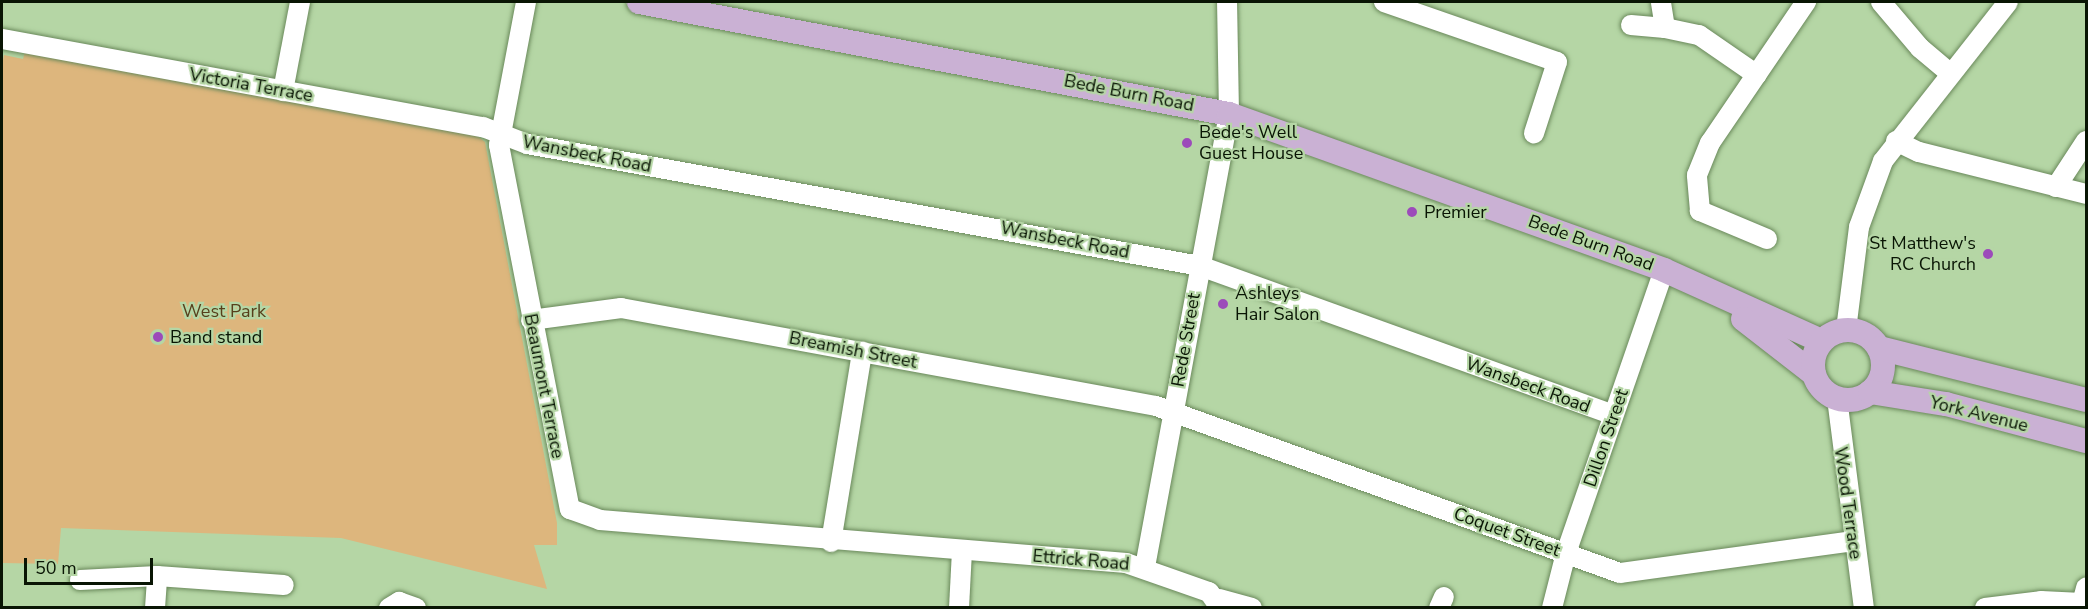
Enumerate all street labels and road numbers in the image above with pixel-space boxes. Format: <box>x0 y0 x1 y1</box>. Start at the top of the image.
street label: Victoria Terrace <box>188 64 314 106</box>
street label: Bede Burn Road <box>1062 70 1196 116</box>
street label: Wansbeck Road <box>521 131 653 177</box>
street label: Bede Burn Road <box>1525 210 1657 276</box>
street label: Wansbeck Road <box>999 217 1131 263</box>
street label: Rede Street <box>1167 291 1205 389</box>
street label: Beaumont Terrace <box>519 312 569 460</box>
street label: Breamish Street <box>787 327 919 373</box>
street label: Wansbeck Road <box>1463 352 1593 418</box>
street label: Dillon Street <box>1579 386 1633 490</box>
street label: York Avenue <box>1928 391 2030 437</box>
street label: Wood Terrace <box>1829 446 1867 560</box>
street label: Coquet Street <box>1451 503 1563 561</box>
street label: Ettrick Road <box>1032 545 1130 575</box>

